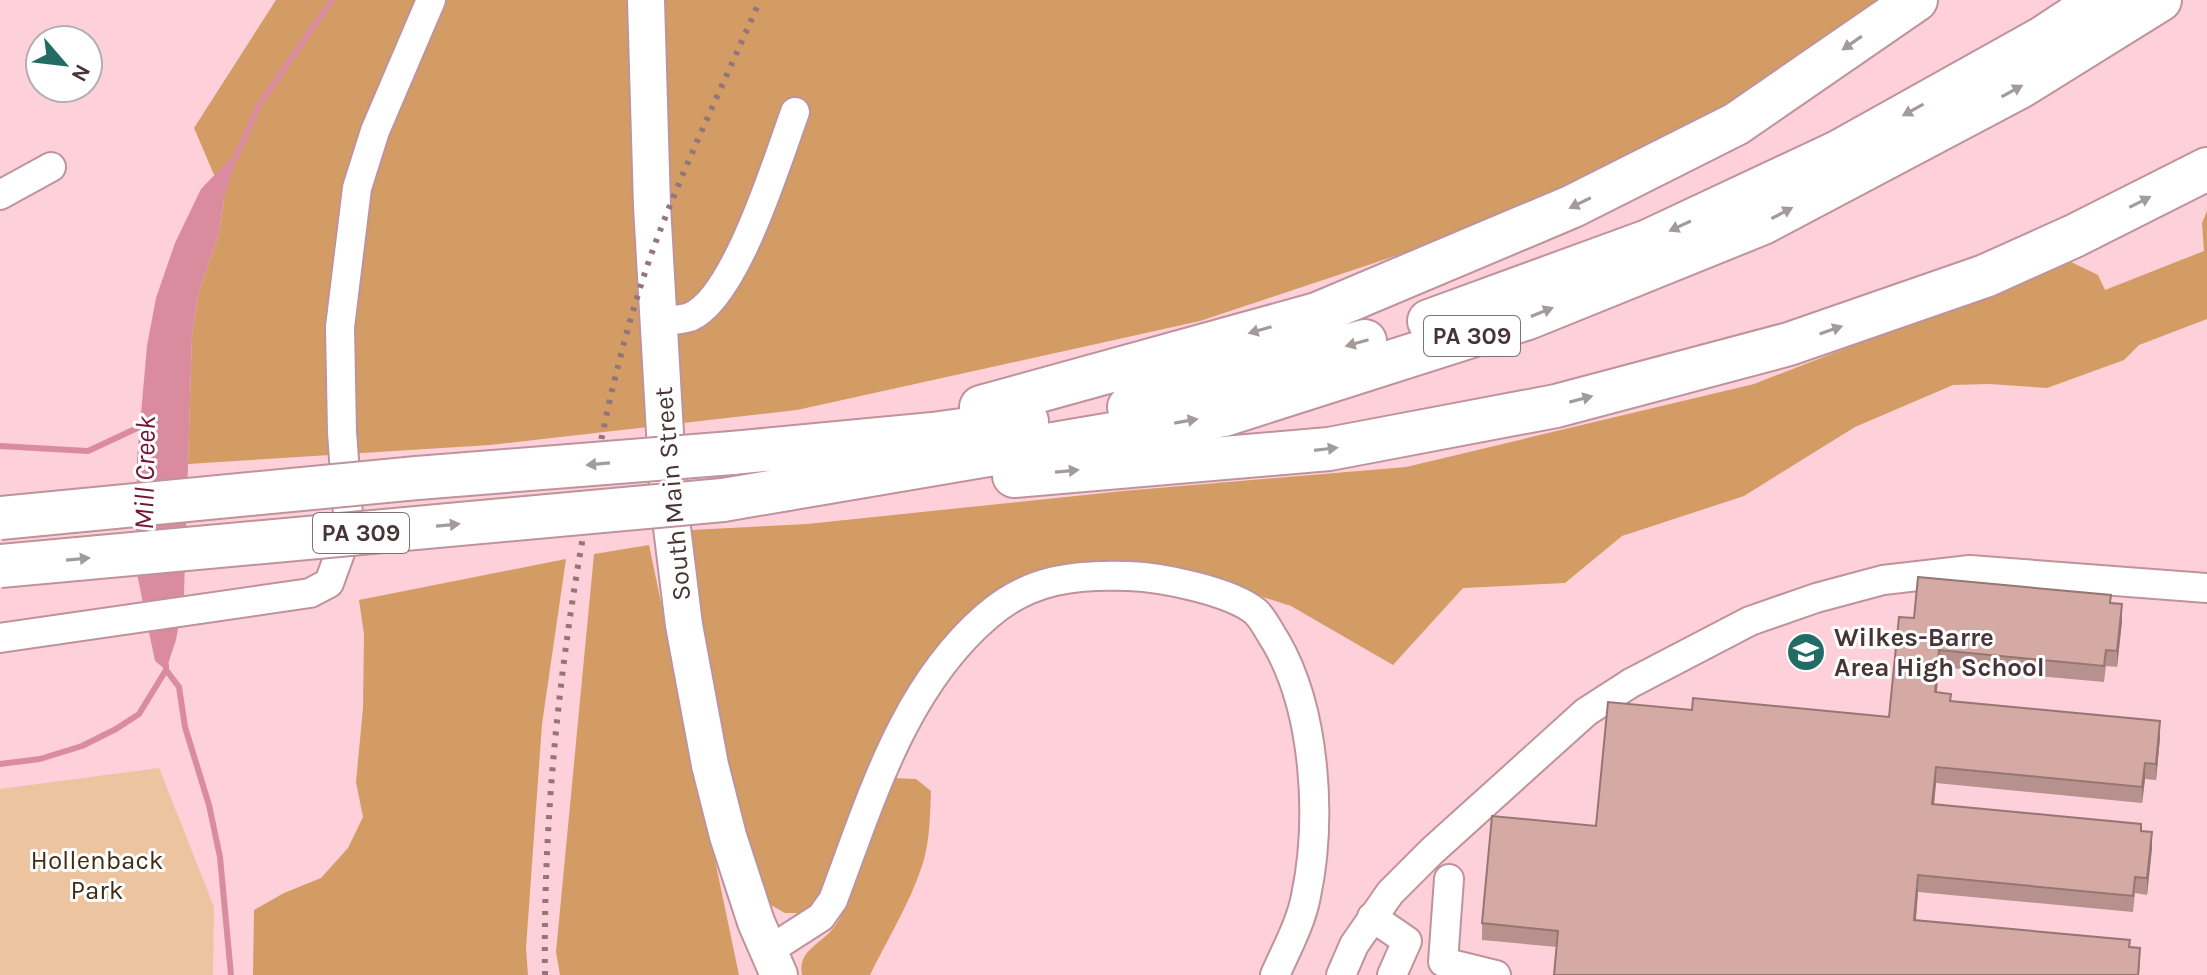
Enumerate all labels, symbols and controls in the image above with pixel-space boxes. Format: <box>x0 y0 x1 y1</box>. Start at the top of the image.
north arrow <box>24 24 104 104</box>
one-way arrow <box>1841 35 1862 50</box>
text: N <box>66 60 96 86</box>
one-way arrow <box>2000 85 2023 98</box>
one-way arrow <box>1901 104 1924 117</box>
one-way arrow <box>1568 196 1591 210</box>
one-way arrow <box>2129 196 2152 209</box>
one-way arrow <box>1770 206 1793 219</box>
one-way arrow <box>1668 219 1692 233</box>
one-way arrow <box>1530 306 1554 319</box>
road number: PA 309 <box>1424 316 1520 356</box>
one-way arrow <box>1819 323 1843 335</box>
one-way arrow <box>1248 324 1272 337</box>
one-way arrow <box>1344 338 1369 350</box>
street label: South Main Street <box>648 385 697 602</box>
one-way arrow <box>1568 393 1593 405</box>
water label: Mill Creek <box>127 415 162 530</box>
one-way arrow <box>1174 415 1199 427</box>
one-way arrow <box>1314 442 1339 455</box>
one-way arrow <box>585 458 610 471</box>
one-way arrow <box>1055 464 1080 477</box>
road number: PA 309 <box>313 513 409 553</box>
one-way arrow <box>436 518 461 531</box>
one-way arrow <box>66 552 91 565</box>
place label: Wilkes-Barre Area High School <box>1834 622 2045 683</box>
school or university icon: Wilkes-Barre Area High School <box>1785 631 1827 673</box>
park label: Hollenback Park <box>31 845 163 906</box>

